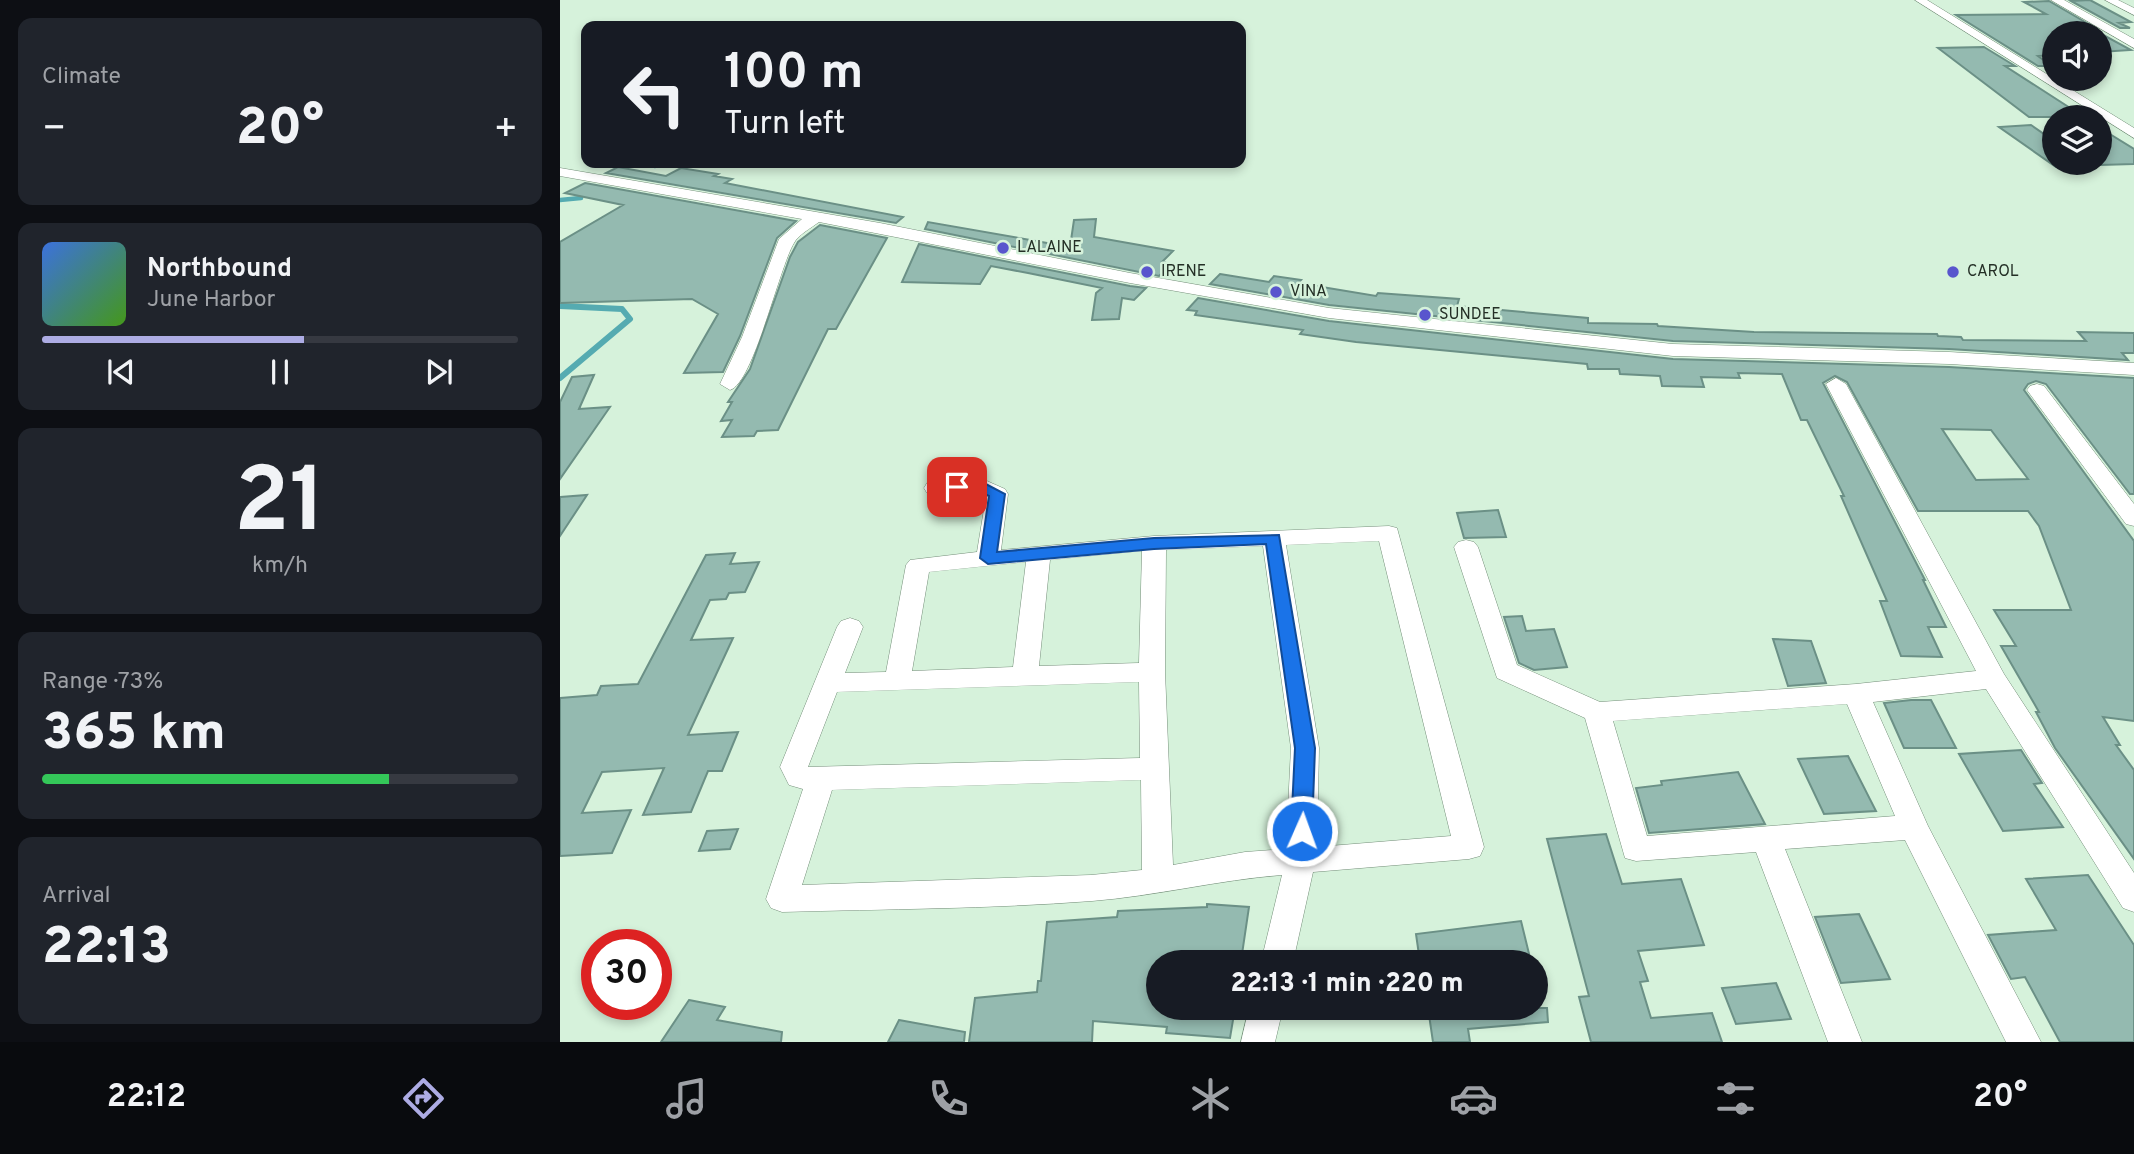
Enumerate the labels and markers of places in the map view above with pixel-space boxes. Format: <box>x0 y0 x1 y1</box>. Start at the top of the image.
place label: LALAINE <box>1017 238 1082 258</box>
marker: LALAINE <box>995 240 1011 256</box>
place label: IRENE <box>1161 262 1206 282</box>
place label: CAROL <box>1967 262 2019 282</box>
marker: IRENE <box>1139 264 1155 280</box>
marker: CAROL <box>1945 264 1961 280</box>
place label: VINA <box>1290 282 1327 302</box>
marker: VINA <box>1268 284 1284 300</box>
place label: SUNDEE <box>1439 305 1501 325</box>
marker: SUNDEE <box>1417 307 1433 323</box>
pin <box>927 457 987 517</box>

